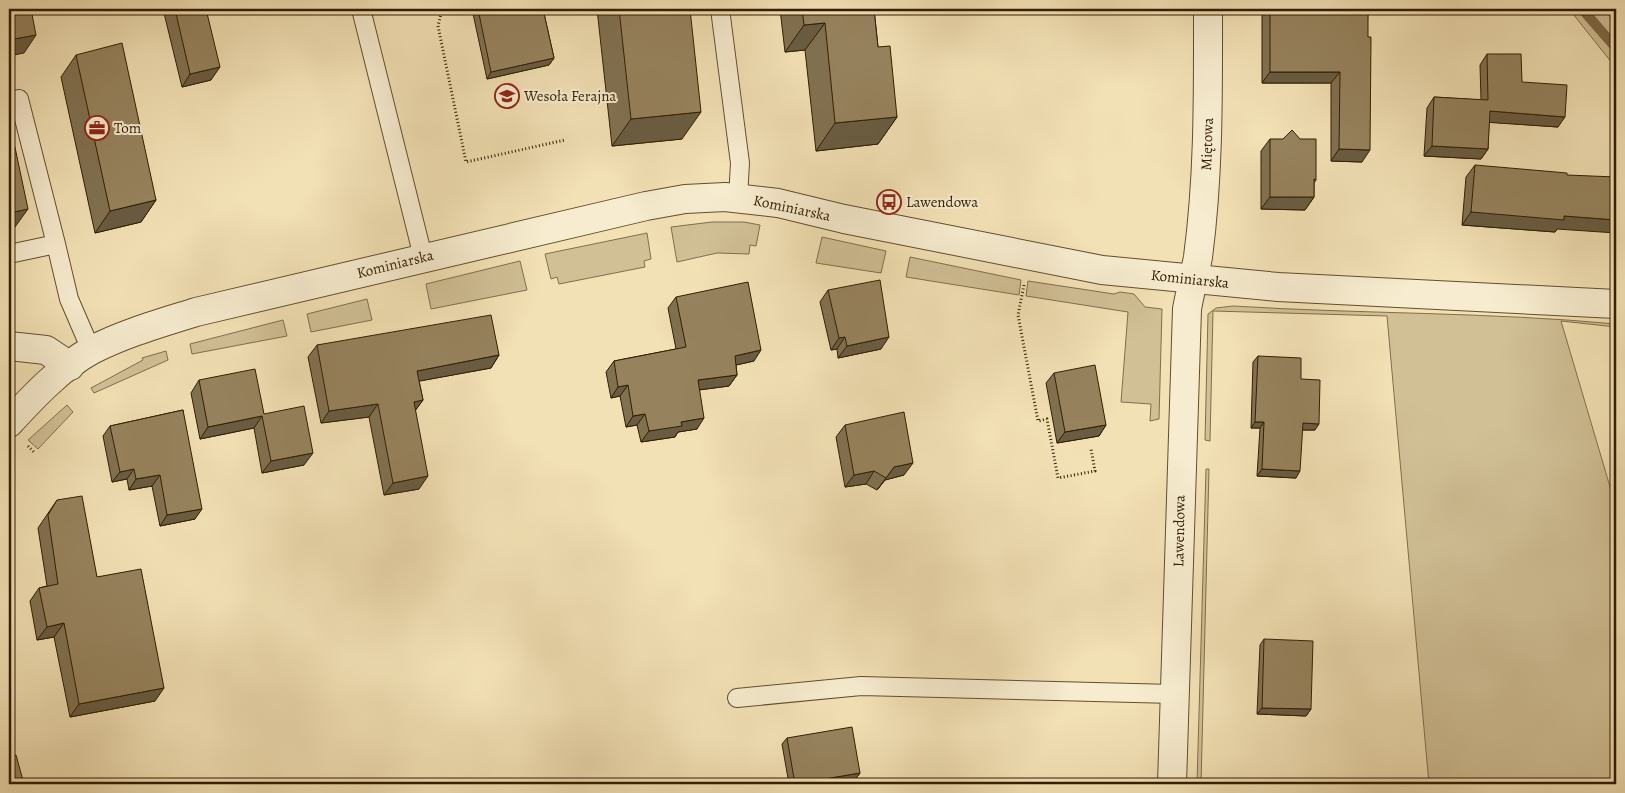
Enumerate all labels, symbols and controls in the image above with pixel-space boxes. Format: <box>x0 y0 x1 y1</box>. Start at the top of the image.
school or university icon: Wesoła Ferajna <box>494 83 520 109</box>
place label: Wesoła Ferajna <box>523 86 616 106</box>
office icon: Tom <box>84 115 110 141</box>
street label: Miętowa <box>1196 117 1218 171</box>
place label: Tom <box>114 118 142 138</box>
bus stop icon: Lawendowa <box>876 189 902 215</box>
street label: Kominiarska <box>752 190 832 226</box>
place label: Lawendowa <box>906 192 978 212</box>
street label: Kominiarska <box>354 245 436 283</box>
street label: Kominiarska <box>1150 265 1230 293</box>
street label: Lawendowa <box>1168 495 1190 567</box>

